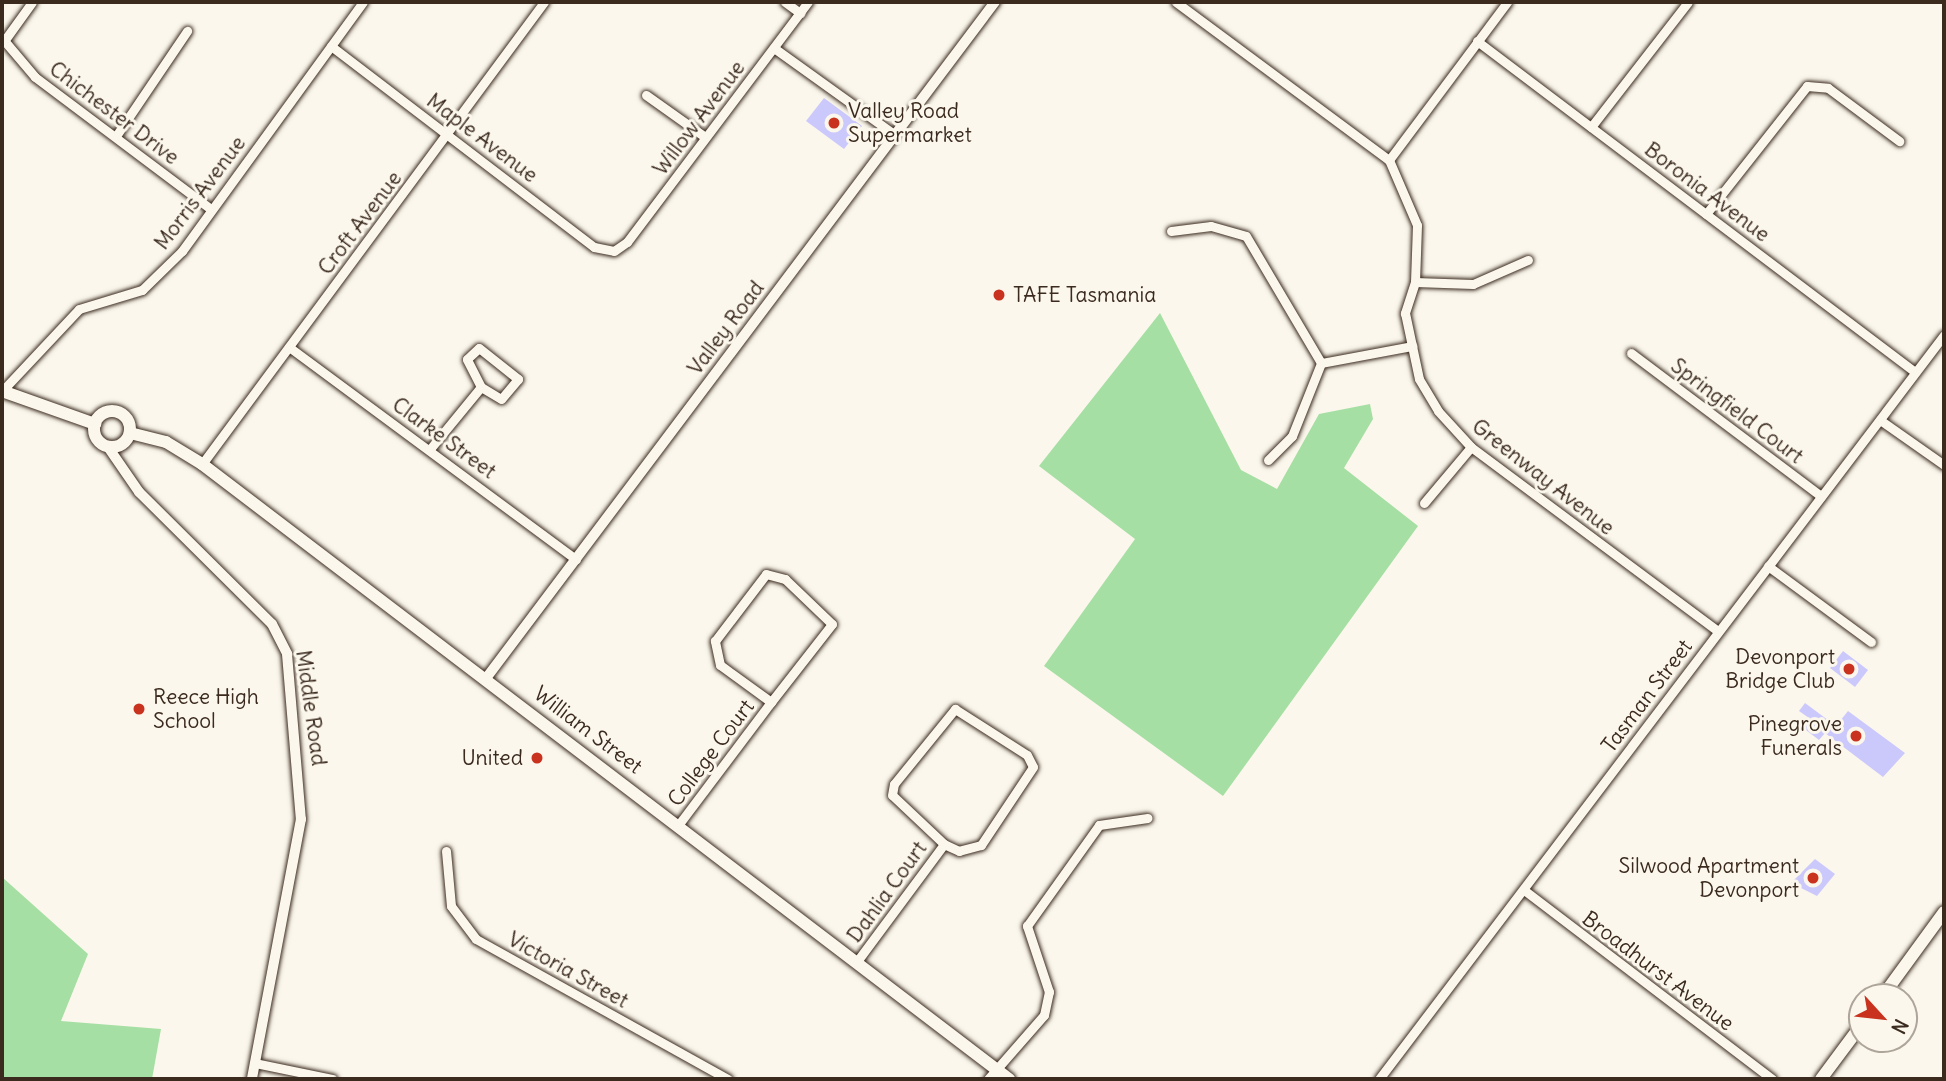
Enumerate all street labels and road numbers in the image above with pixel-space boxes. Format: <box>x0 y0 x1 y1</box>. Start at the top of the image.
street label: Chichester Drive <box>44 56 184 170</box>
street label: Willow Avenue <box>648 56 750 180</box>
street label: Maple Avenue <box>422 88 542 188</box>
street label: Morris Avenue <box>149 131 251 255</box>
street label: Boronia Avenue <box>1640 137 1774 247</box>
street label: Croft Avenue <box>313 166 407 280</box>
street label: Valley Road <box>682 276 770 380</box>
street label: Springfield Court <box>1666 353 1808 469</box>
street label: Clarke Street <box>387 392 501 484</box>
street label: Greenway Avenue <box>1467 414 1619 540</box>
street label: Tasman Street <box>1596 635 1698 757</box>
street label: Middle Road <box>290 649 332 767</box>
street label: William Street <box>529 681 647 779</box>
street label: College Court <box>663 695 759 811</box>
street label: Dahlia Court <box>842 837 932 947</box>
street label: Broadhurst Avenue <box>1577 906 1739 1036</box>
street label: Victoria Street <box>503 927 633 1013</box>

